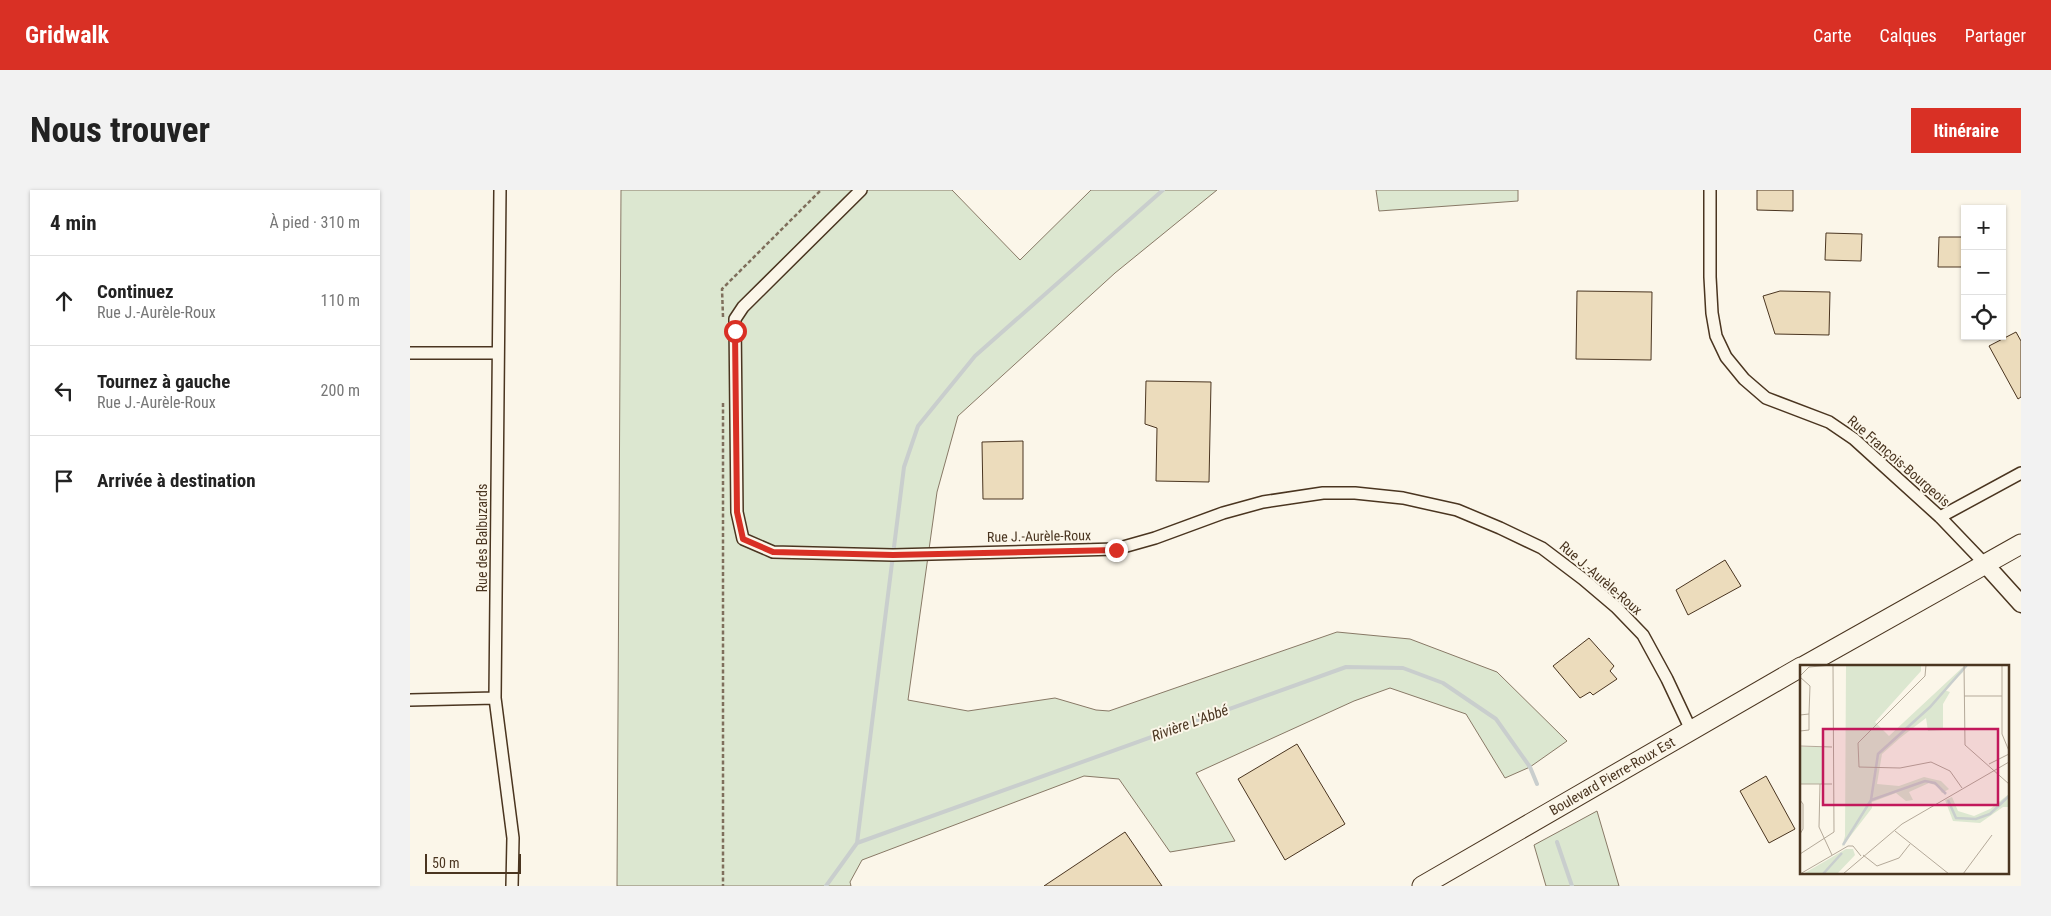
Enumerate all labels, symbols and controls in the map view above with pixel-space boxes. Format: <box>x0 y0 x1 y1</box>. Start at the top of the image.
text: Gridwalk <box>25 21 109 49</box>
text: Carte <box>1813 25 1852 46</box>
text: Calques <box>1880 25 1937 46</box>
text: Partager <box>1965 25 2026 46</box>
button: Itinéraire <box>1911 108 2021 153</box>
text: Nous trouver <box>30 110 210 151</box>
map controls <box>1961 205 2006 340</box>
button: + <box>1961 205 2006 250</box>
text: 4 min <box>50 211 97 235</box>
text: À pied · 310 m <box>269 213 360 232</box>
button: − <box>1961 250 2006 295</box>
text: Continuez <box>97 280 174 303</box>
icon: ahead <box>50 287 78 315</box>
text: 110 m <box>321 291 360 310</box>
button: locate <box>1961 295 2006 340</box>
text: Rue J.-Aurèle-Roux <box>97 303 216 322</box>
route start <box>724 320 747 343</box>
text: Tournez à gauche <box>97 370 230 393</box>
icon: left <box>50 377 78 405</box>
text: 200 m <box>321 381 360 400</box>
text: Rue J.-Aurèle-Roux <box>97 393 216 412</box>
street label: Rue François-Bourgeois <box>1845 412 1953 510</box>
icon: arrive <box>50 467 78 495</box>
text: Arrivée à destination <box>97 469 256 492</box>
street label: Rue des Balbuzards <box>474 484 490 592</box>
street label: Rue J.-Aurèle-Roux <box>987 527 1091 545</box>
street label: Rue J.-Aurèle-Roux <box>1557 538 1645 618</box>
route end <box>1105 539 1128 562</box>
inset map <box>1800 665 2008 874</box>
water label: Rivière L'Abbé <box>1149 701 1231 745</box>
street label: Boulevard Pierre-Roux Est <box>1546 734 1678 818</box>
scale bar <box>425 851 521 874</box>
text: 50 m <box>432 855 460 871</box>

